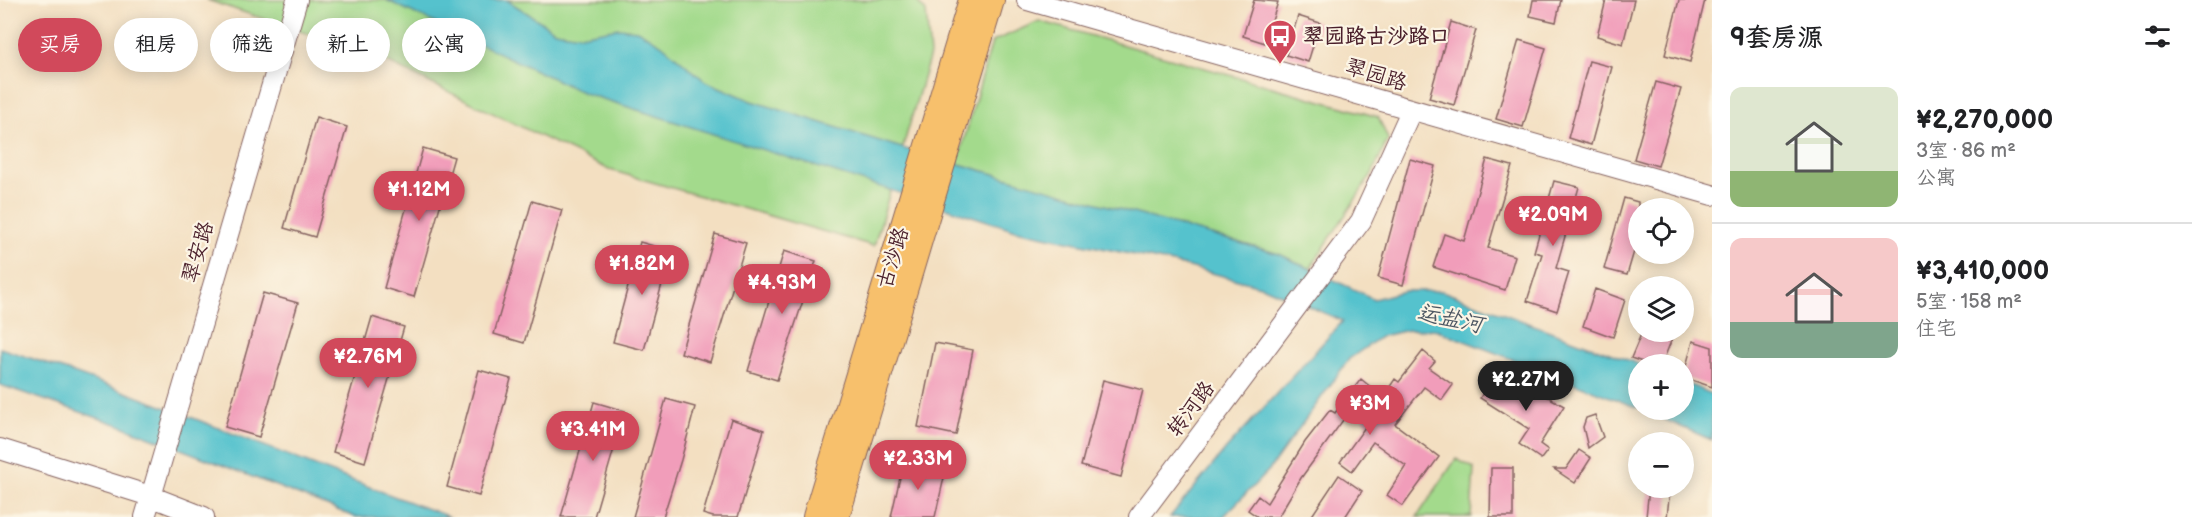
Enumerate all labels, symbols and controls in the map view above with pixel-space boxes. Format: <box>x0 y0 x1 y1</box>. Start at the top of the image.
chip: 买房 <box>18 18 102 72</box>
chip: 租房 <box>114 18 198 72</box>
chip: 筛选 <box>210 18 294 72</box>
chip: 新上 <box>306 18 390 72</box>
chip: 公寓 <box>402 18 486 72</box>
bus stop icon: 翠园路古沙路口 <box>1262 18 1298 65</box>
icon: filters <box>2141 20 2174 53</box>
text: 9套房源 <box>1730 23 1823 54</box>
place label: 翠园路古沙路口 <box>1303 24 1450 49</box>
street label: 翠园路 <box>1342 54 1410 96</box>
text: ¥2,270,000 <box>1916 105 2053 136</box>
icon: home <box>1778 111 1850 183</box>
text: 3室 · 86 m² <box>1916 139 2016 163</box>
text: 公寓 <box>1916 166 1956 190</box>
pin: ¥1.12M <box>370 171 468 222</box>
text: ¥1.12M <box>388 178 450 202</box>
pin: ¥2.09M <box>1504 196 1602 247</box>
map controls <box>1628 198 1694 498</box>
button: locate <box>1628 198 1694 264</box>
text: ¥2.09M <box>1518 203 1588 227</box>
street label: 翠安路 <box>177 218 219 286</box>
street label: 古沙路 <box>872 224 914 292</box>
pin: ¥1.82M <box>593 245 691 296</box>
text: ¥1.82M <box>609 252 675 276</box>
text: ¥3,410,000 <box>1916 256 2049 287</box>
icon: home <box>1778 262 1850 334</box>
pin: ¥4.93M <box>733 264 831 315</box>
text: ¥4.93M <box>747 271 817 295</box>
button: layers <box>1628 276 1694 342</box>
text: 5室 · 158 m² <box>1916 290 2022 314</box>
water label: 运盐河 <box>1415 299 1488 340</box>
text: 住宅 <box>1916 317 1956 341</box>
pin: ¥2.76M <box>319 338 417 389</box>
text: ¥2.76M <box>334 345 402 369</box>
button: + <box>1628 354 1694 420</box>
pin: ¥2.27M <box>1477 361 1575 412</box>
text: ¥2.27M <box>1492 368 1560 392</box>
street label: 转河路 <box>1162 376 1220 442</box>
pin: ¥3M <box>1341 385 1399 436</box>
text: ¥3M <box>1349 392 1391 416</box>
pin: ¥3.41M <box>544 411 642 462</box>
text: ¥3.41M <box>560 418 626 442</box>
button: − <box>1628 432 1694 498</box>
pin: ¥2.33M <box>869 440 967 491</box>
text: ¥2.33M <box>883 447 953 471</box>

